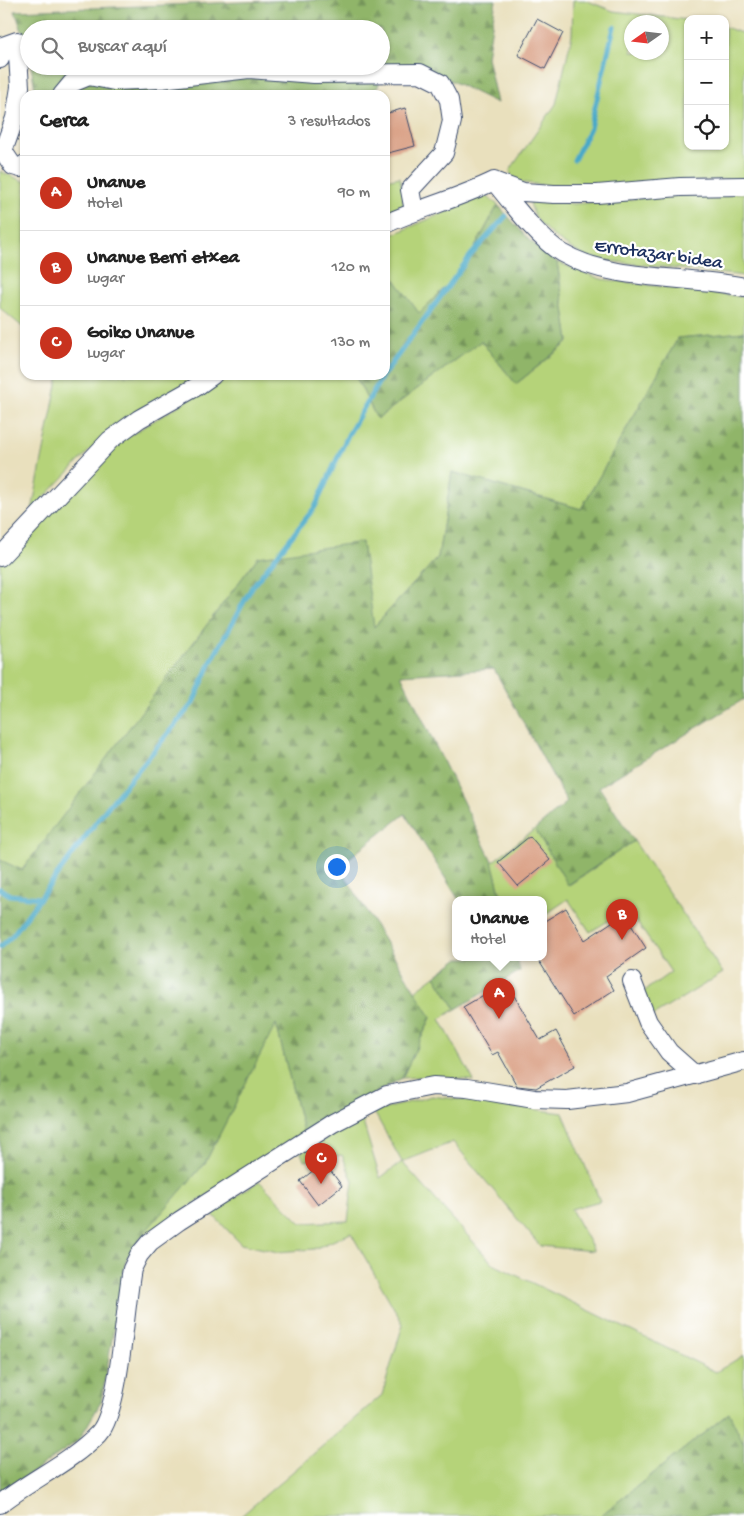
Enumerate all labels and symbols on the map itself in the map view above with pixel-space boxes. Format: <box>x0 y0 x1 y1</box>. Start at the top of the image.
north arrow <box>624 15 669 60</box>
street label: Errotazar bidea <box>593 235 726 276</box>
your location <box>324 854 350 880</box>
pin: B <box>606 899 638 940</box>
pin: A <box>483 978 515 1019</box>
pin: C <box>305 1143 337 1184</box>

